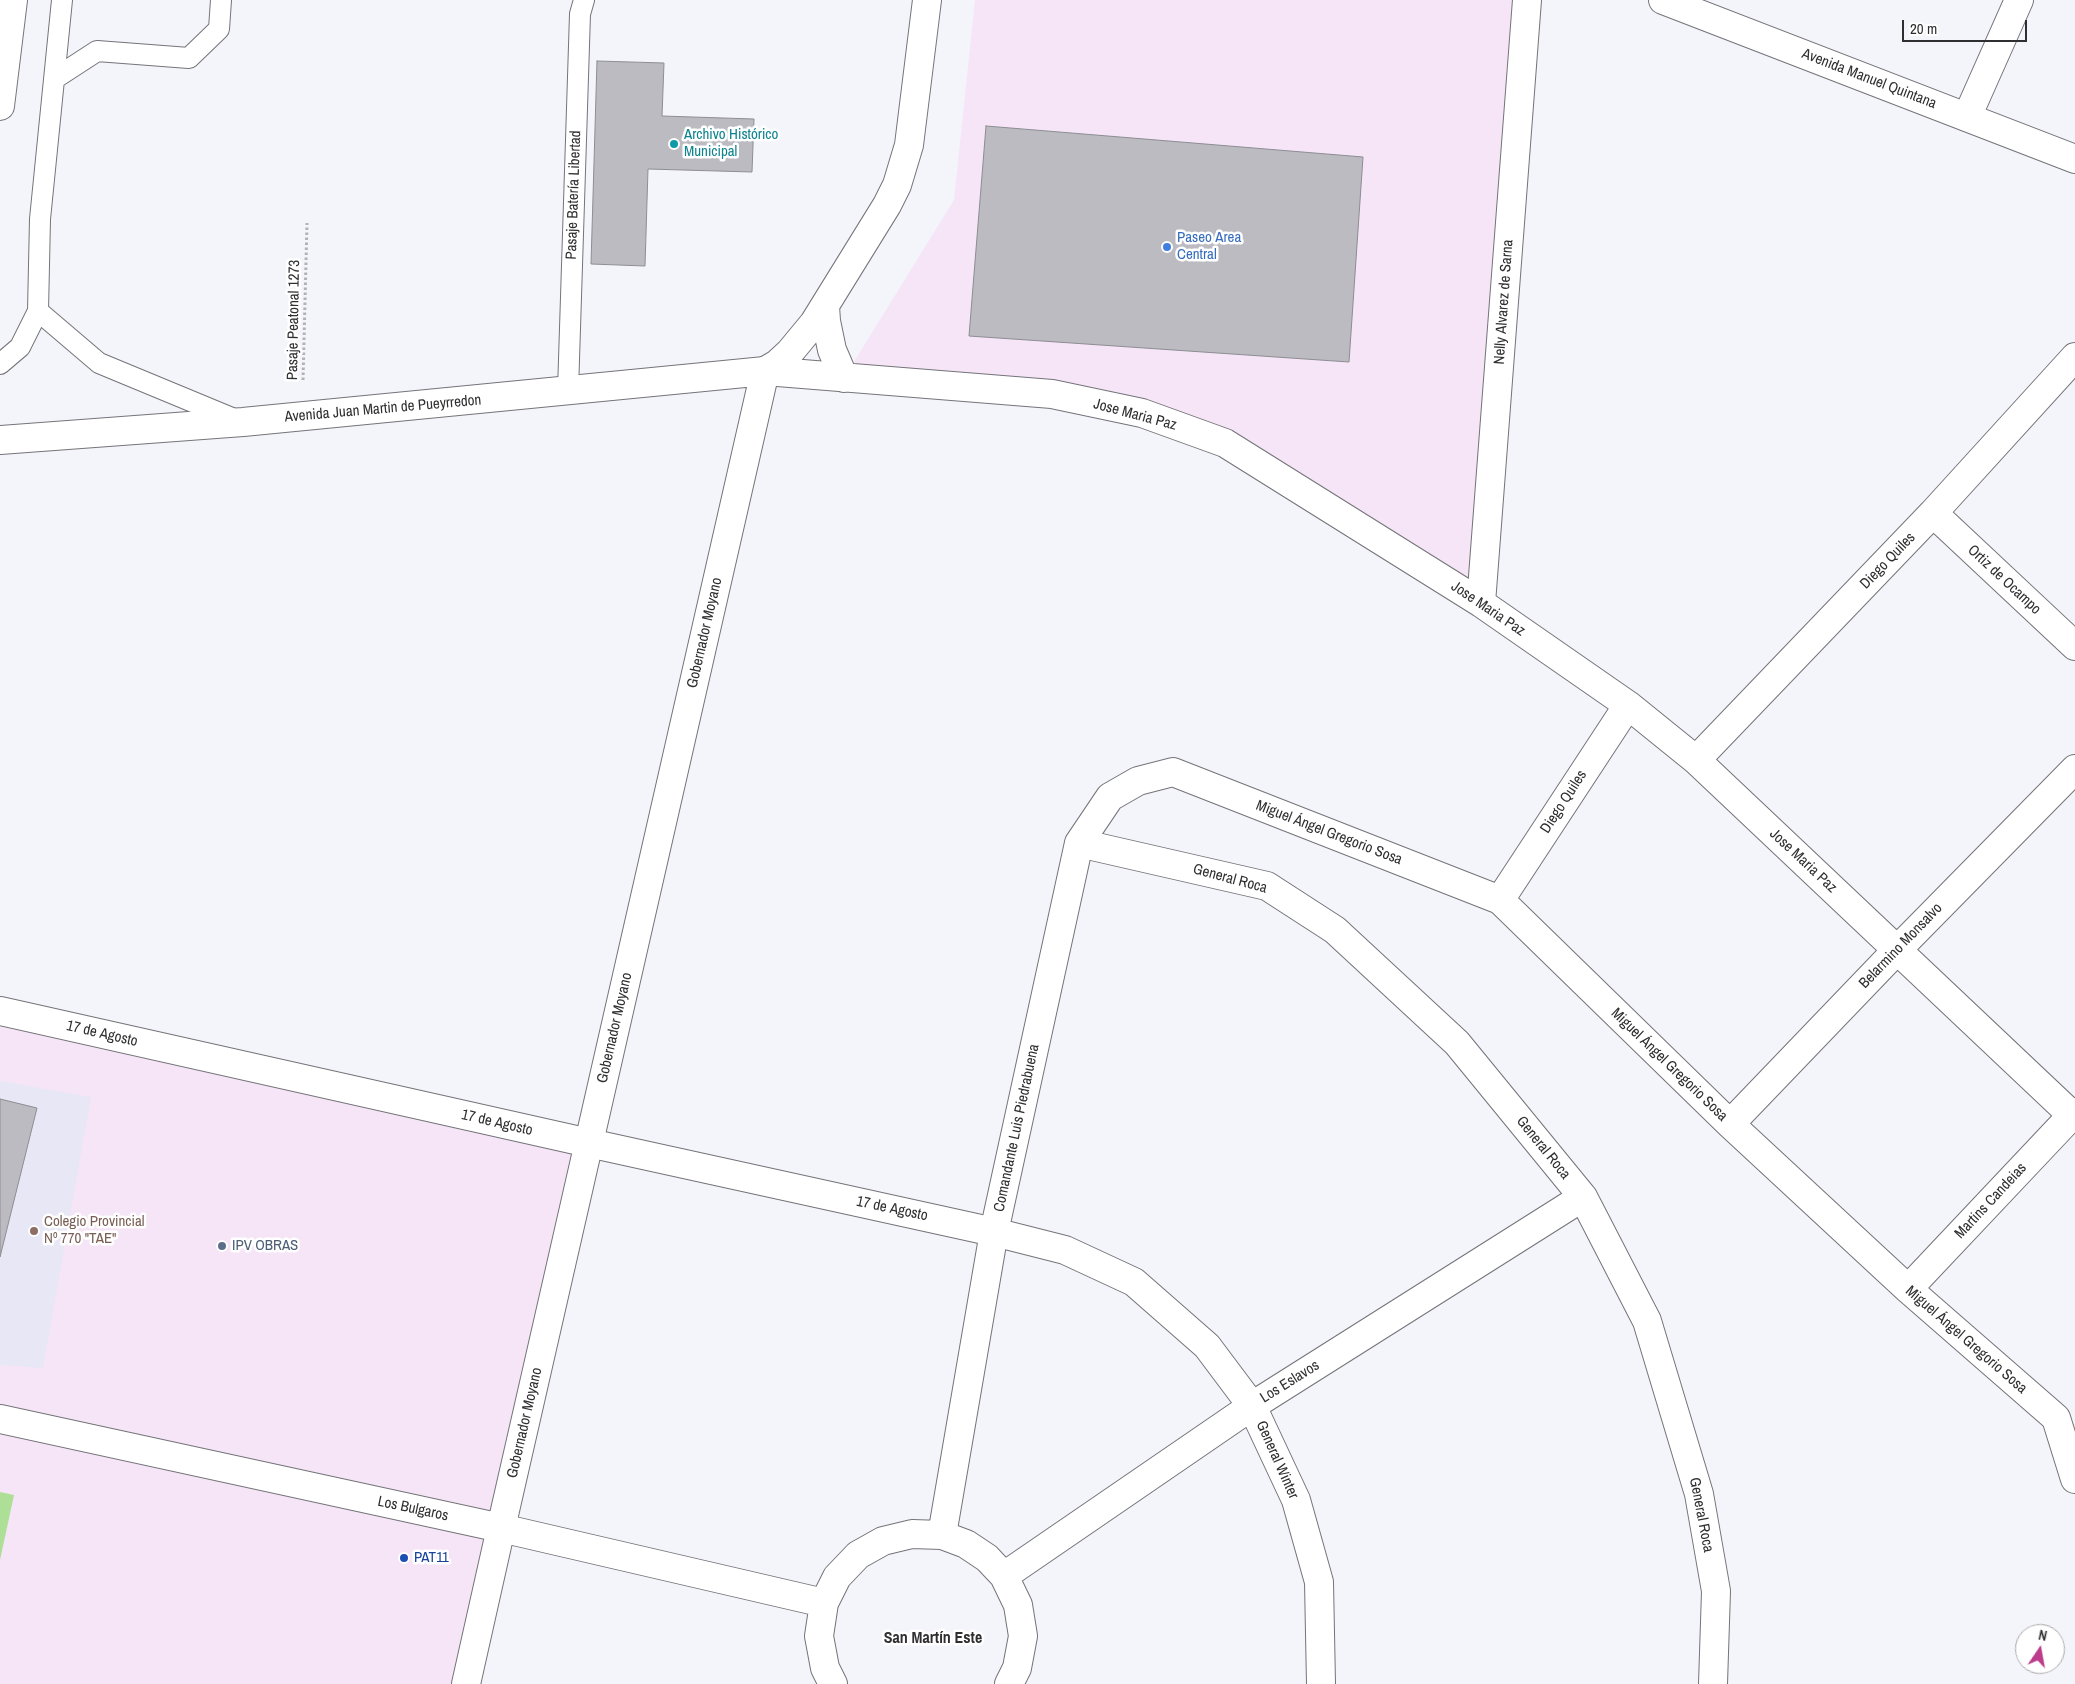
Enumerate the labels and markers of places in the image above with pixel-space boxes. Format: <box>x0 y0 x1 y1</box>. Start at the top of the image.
place label: Archivo Histórico Municipal <box>684 126 778 161</box>
marker: Archivo Histórico Municipal <box>668 138 680 150</box>
place label: Paseo Area Central <box>1177 229 1241 264</box>
marker: Paseo Area Central <box>1161 241 1173 253</box>
place label: Colegio Provincial Nº 770 "TAE" <box>44 1213 144 1248</box>
marker: Colegio Provincial Nº 770 "TAE" <box>28 1225 40 1237</box>
place label: IPV OBRAS <box>232 1237 298 1255</box>
marker: IPV OBRAS <box>216 1240 228 1252</box>
place label: PAT11 <box>414 1549 449 1567</box>
marker: PAT11 <box>398 1552 410 1564</box>

